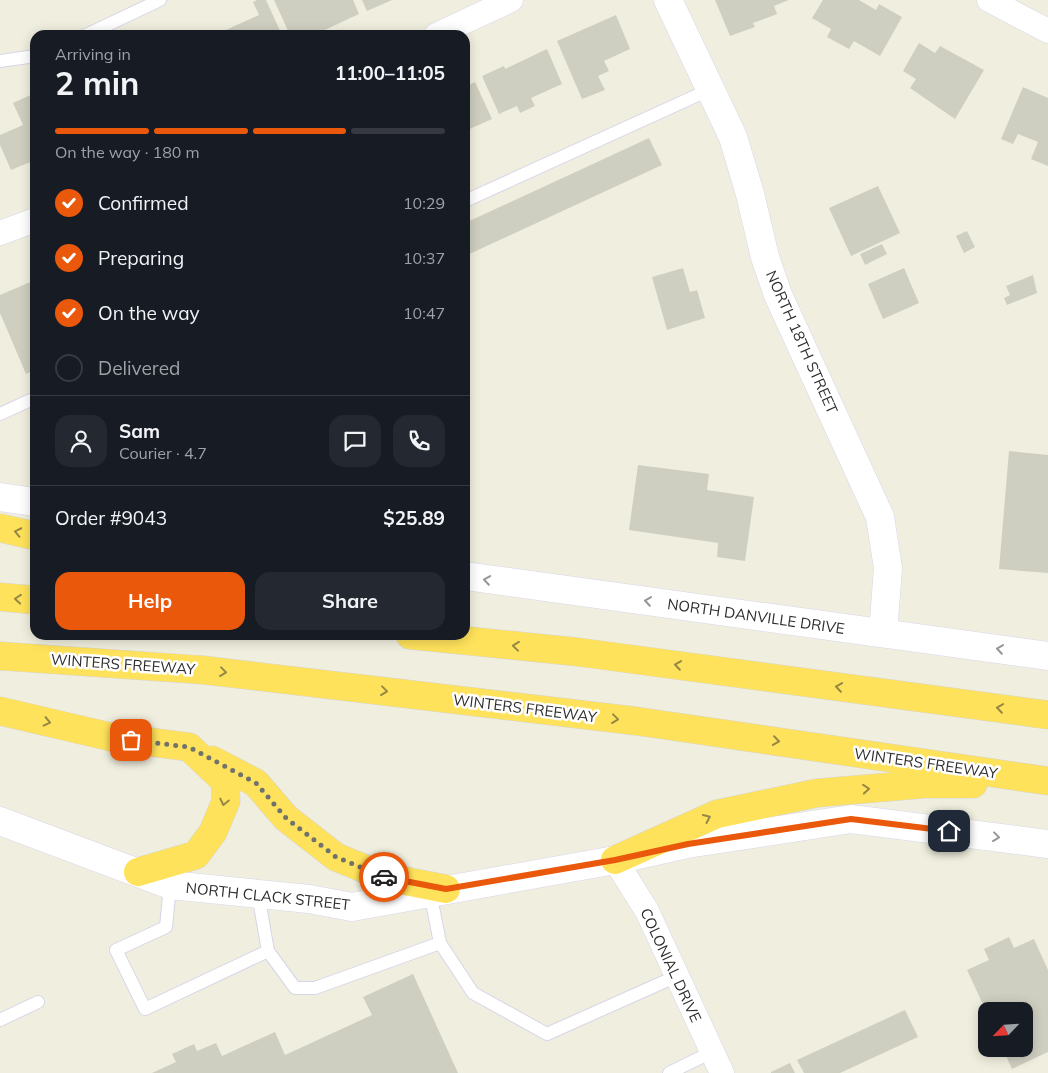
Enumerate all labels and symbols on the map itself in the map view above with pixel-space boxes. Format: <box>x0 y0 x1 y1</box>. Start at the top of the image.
street label: NORTH 18TH STREET <box>762 267 842 417</box>
one-way arrow <box>13 527 22 538</box>
one-way arrow <box>483 575 491 585</box>
one-way arrow <box>13 593 21 604</box>
street label: NORTH DANVILLE DRIVE <box>666 594 846 638</box>
one-way arrow <box>644 596 652 607</box>
one-way arrow <box>512 640 520 651</box>
one-way arrow <box>995 644 1003 655</box>
street label: WINTERS FREEWAY <box>50 649 197 679</box>
one-way arrow <box>673 660 681 671</box>
one-way arrow <box>219 666 227 677</box>
one-way arrow <box>834 682 842 693</box>
one-way arrow <box>381 685 389 696</box>
street label: WINTERS FREEWAY <box>452 690 599 726</box>
one-way arrow <box>995 703 1003 714</box>
one-way arrow <box>612 713 620 724</box>
one-way arrow <box>43 716 52 727</box>
pin <box>110 719 152 761</box>
one-way arrow <box>772 736 781 746</box>
street label: WINTERS FREEWAY <box>853 744 1000 783</box>
one-way arrow <box>863 783 871 794</box>
one-way arrow <box>219 797 230 806</box>
pin <box>928 810 970 852</box>
one-way arrow <box>702 814 711 825</box>
one-way arrow <box>993 831 1001 842</box>
courier <box>359 852 409 902</box>
street label: NORTH CLACK STREET <box>185 878 351 914</box>
street label: COLONIAL DRIVE <box>636 905 706 1025</box>
north arrow <box>978 1002 1032 1058</box>

